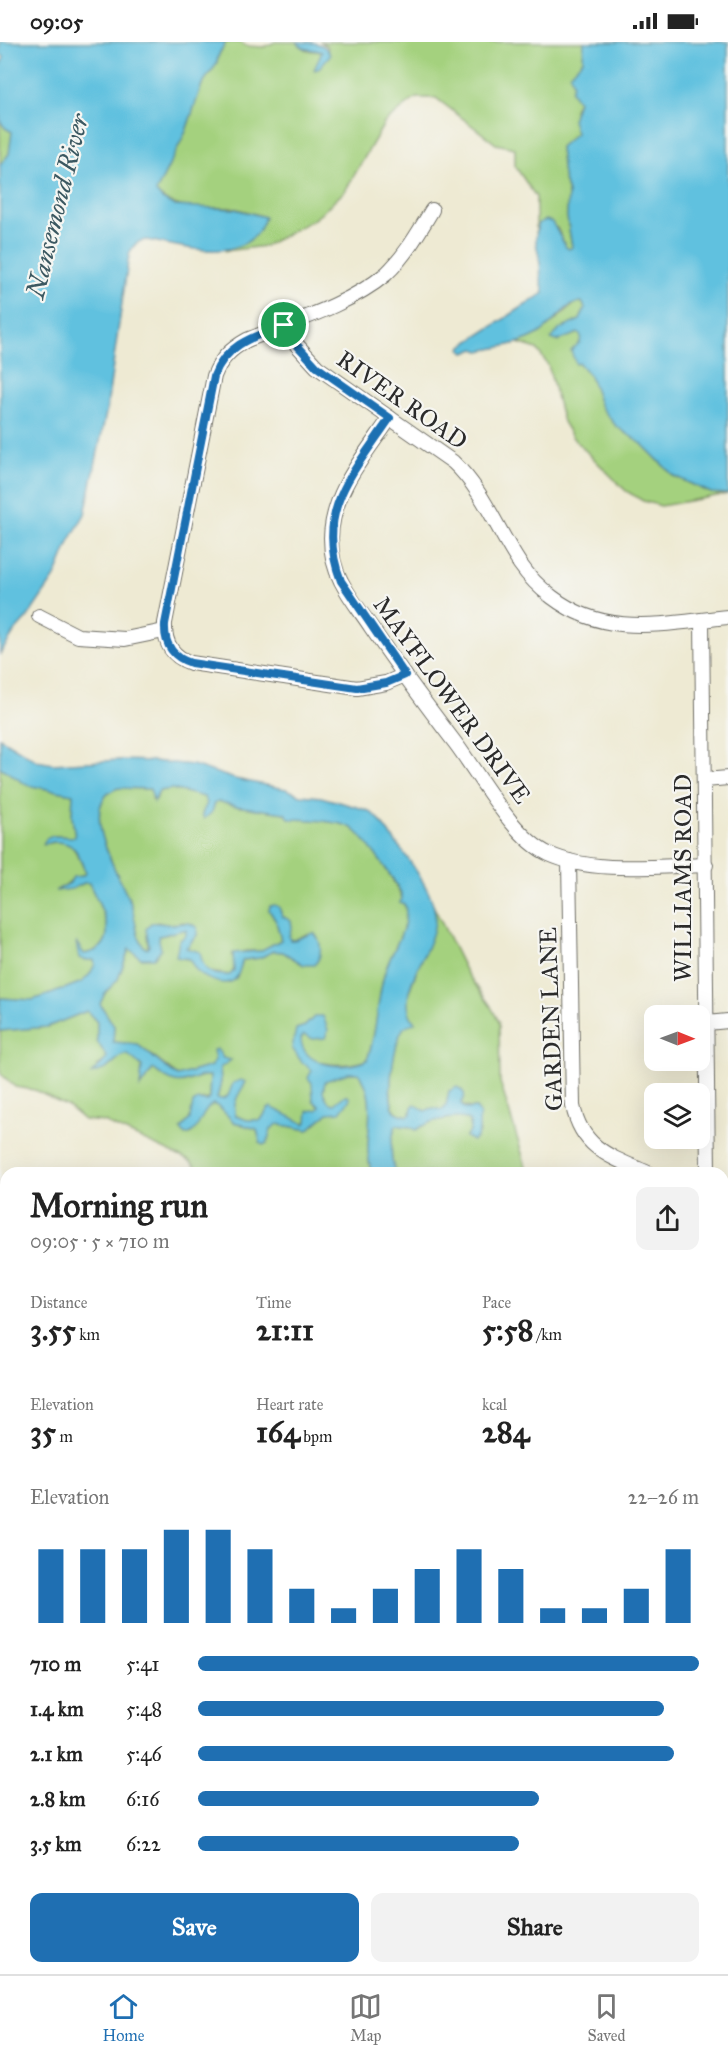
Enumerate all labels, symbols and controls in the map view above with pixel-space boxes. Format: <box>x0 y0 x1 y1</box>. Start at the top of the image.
text: 09:05 <box>30 8 83 35</box>
water label: Nansemond River <box>18 110 96 303</box>
pin <box>258 299 309 350</box>
icon: arrive <box>267 308 300 341</box>
street label: RIVER ROAD <box>331 344 473 456</box>
street label: MAYFLOWER DRIVE <box>367 591 537 809</box>
street label: WILLIAMS ROAD <box>668 774 698 982</box>
street label: GARDEN LANE <box>533 926 569 1112</box>
north arrow <box>644 1005 710 1071</box>
map controls <box>644 1005 710 1149</box>
button: layers <box>644 1083 710 1149</box>
text: Morning run <box>30 1186 208 1226</box>
button: share <box>636 1187 699 1250</box>
text: 09:05 · 5 × 710 m <box>30 1229 170 1253</box>
text: Distance <box>30 1293 87 1312</box>
text: Time <box>256 1293 291 1312</box>
text: Pace <box>482 1293 511 1312</box>
text: 3.55 <box>30 1312 76 1348</box>
text: 21:11 <box>256 1312 314 1348</box>
text: 5:58 <box>482 1312 533 1348</box>
text: km <box>76 1325 100 1344</box>
text: /km <box>533 1325 562 1344</box>
text: Elevation <box>30 1395 94 1414</box>
text: Heart rate <box>256 1395 323 1414</box>
text: kcal <box>482 1395 507 1414</box>
text: 35 <box>30 1414 56 1450</box>
text: 164 <box>256 1414 300 1450</box>
text: 284 <box>482 1414 529 1450</box>
text: m <box>56 1427 73 1446</box>
text: bpm <box>300 1427 332 1446</box>
text: Elevation <box>30 1485 109 1509</box>
text: 22–26 m <box>628 1485 699 1509</box>
text: 710 m <box>30 1652 81 1676</box>
text: 5:41 <box>126 1652 159 1676</box>
text: 1.4 km <box>30 1697 84 1721</box>
text: 5:48 <box>126 1697 162 1721</box>
text: 2.1 km <box>30 1742 83 1766</box>
text: 5:46 <box>126 1742 162 1766</box>
text: 2.8 km <box>30 1787 85 1811</box>
text: 6:16 <box>126 1787 159 1811</box>
text: 3.5 km <box>30 1832 82 1856</box>
text: 6:22 <box>126 1832 161 1856</box>
button: Save <box>30 1893 359 1962</box>
button: Share <box>371 1893 699 1962</box>
tab: Home <box>103 1990 144 2045</box>
tab: Map <box>349 1990 382 2045</box>
tab: Saved <box>587 1990 625 2045</box>

